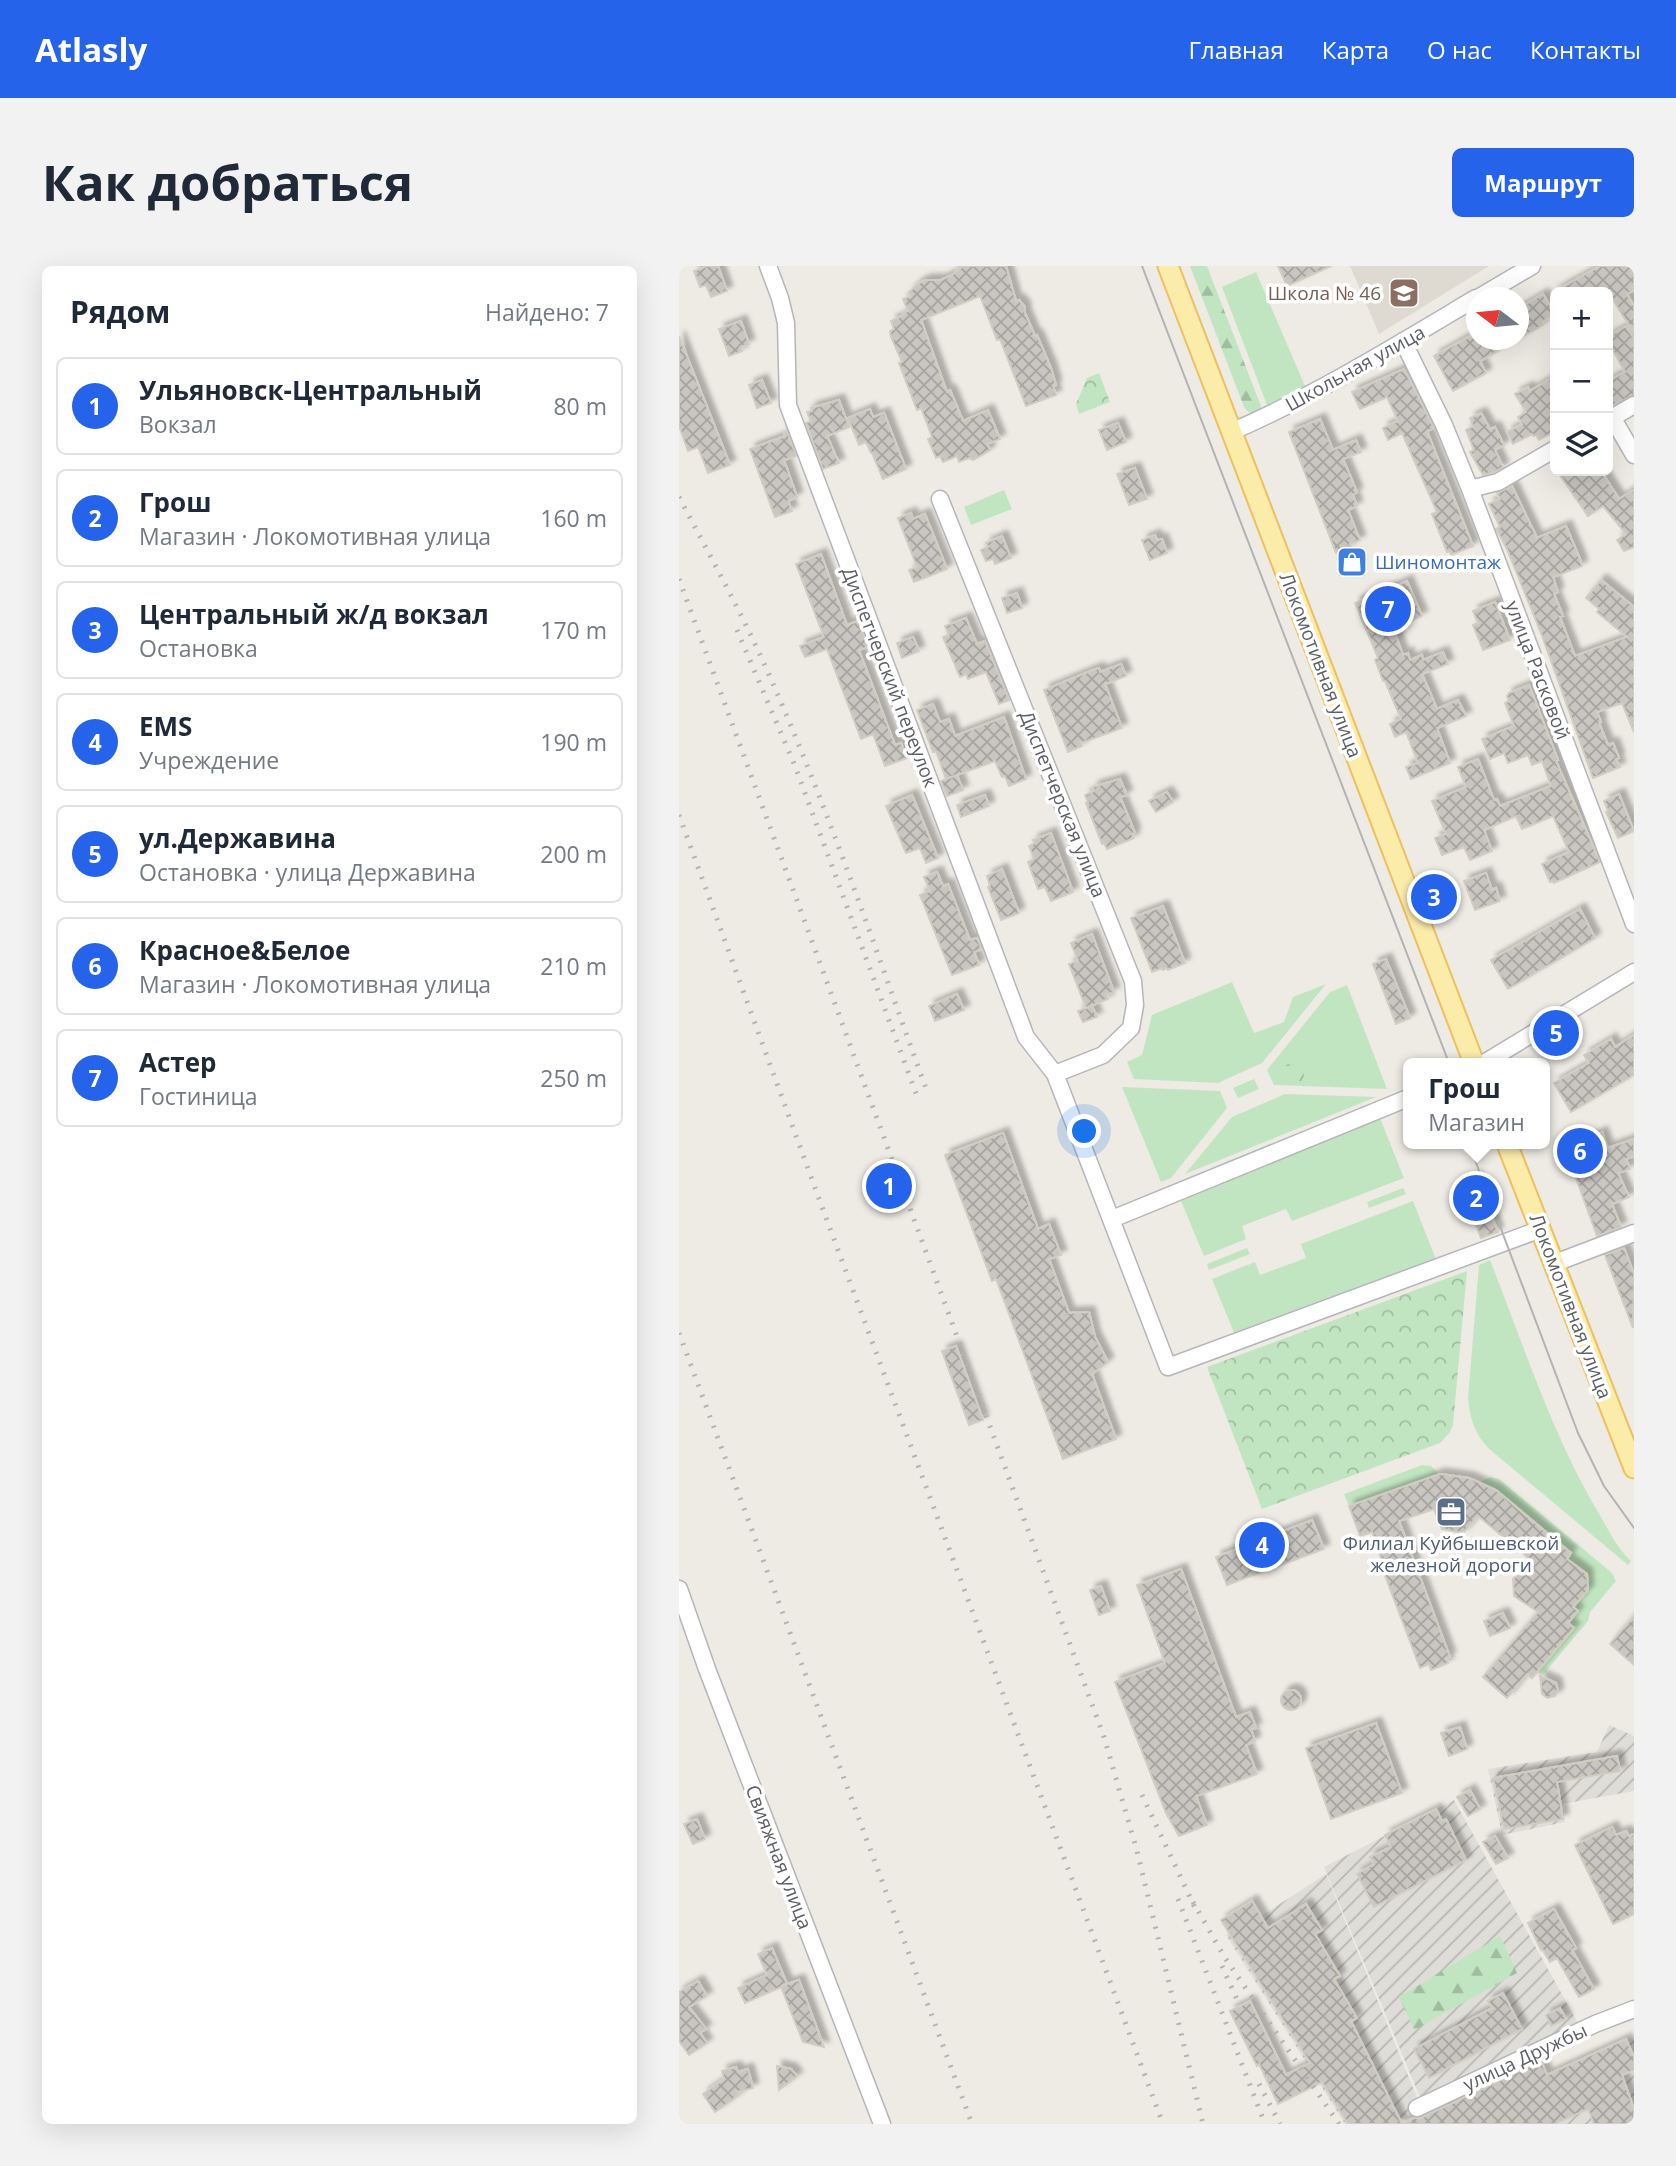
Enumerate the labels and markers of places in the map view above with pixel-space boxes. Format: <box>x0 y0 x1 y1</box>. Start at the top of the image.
school or university icon: Школа № 46 <box>1387 276 1421 310</box>
place label: Школа № 46 <box>1268 280 1381 306</box>
shop icon: Шиномонтаж <box>1335 545 1369 579</box>
place label: Шиномонтаж <box>1375 549 1501 575</box>
pin: 7 <box>1365 583 1411 635</box>
pin: 3 <box>1411 871 1457 923</box>
pin: 5 <box>1533 1007 1579 1059</box>
pin: 6 <box>1557 1125 1603 1177</box>
pin: 1 <box>866 1160 912 1212</box>
pin: 2 <box>1453 1172 1499 1224</box>
office icon: Филиал Куйбышевской железной дороги <box>1434 1495 1468 1529</box>
pin: 4 <box>1239 1519 1285 1571</box>
place label: Филиал Куйбышевской железной дороги <box>1343 1530 1559 1578</box>

